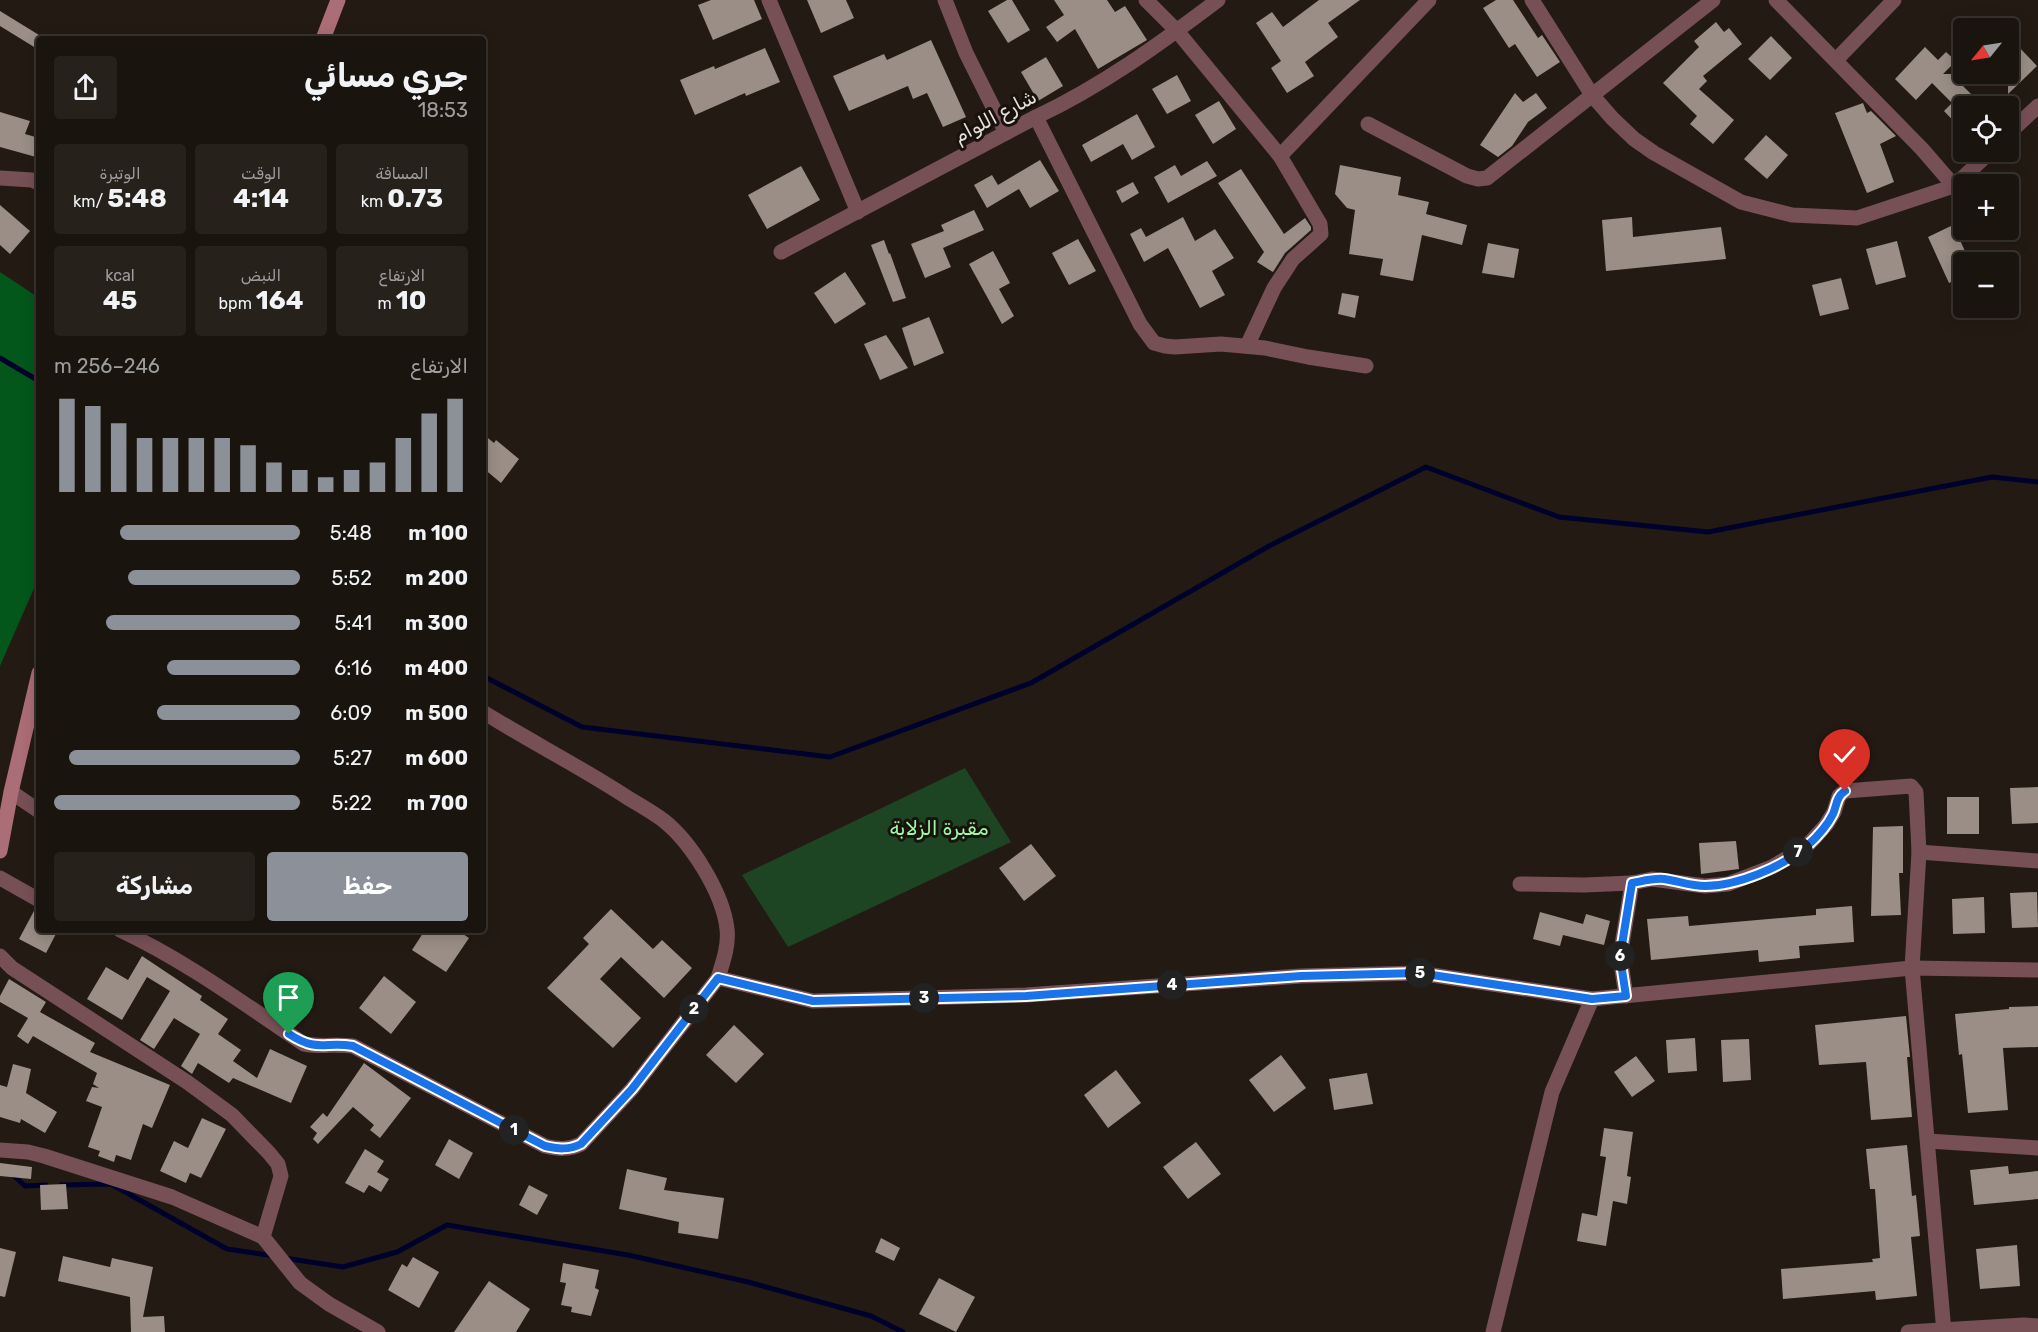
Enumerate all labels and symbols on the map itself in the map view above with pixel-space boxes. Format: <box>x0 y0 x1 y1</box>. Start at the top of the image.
north arrow <box>1953 18 2019 84</box>
street label: شارع اللوام <box>950 84 1041 149</box>
pin <box>1819 729 1870 791</box>
park label: مقبرة الزلابة <box>889 816 989 840</box>
pin: 7 <box>1783 837 1813 867</box>
pin: 6 <box>1605 941 1635 971</box>
pin: 5 <box>1405 958 1435 988</box>
pin: 4 <box>1157 970 1187 1000</box>
pin <box>263 972 314 1034</box>
pin: 3 <box>909 983 939 1013</box>
pin: 2 <box>679 994 709 1024</box>
pin: 1 <box>499 1115 529 1145</box>

